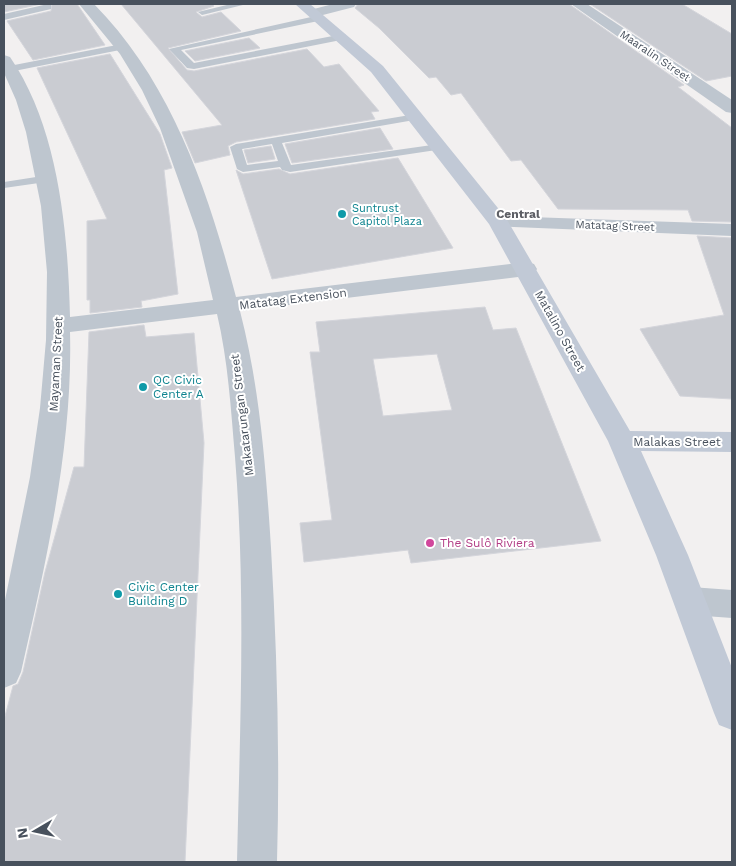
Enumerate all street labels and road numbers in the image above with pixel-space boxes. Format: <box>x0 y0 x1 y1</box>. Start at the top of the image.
street label: Maaralin Street <box>617 28 693 85</box>
street label: Matatag Street <box>575 218 655 234</box>
street label: Matatag Extension <box>238 285 348 313</box>
street label: Matalino Street <box>532 288 588 374</box>
street label: Mayaman Street <box>47 316 65 412</box>
street label: Makatarungan Street <box>228 353 256 477</box>
street label: Malakas Street <box>633 435 721 449</box>

